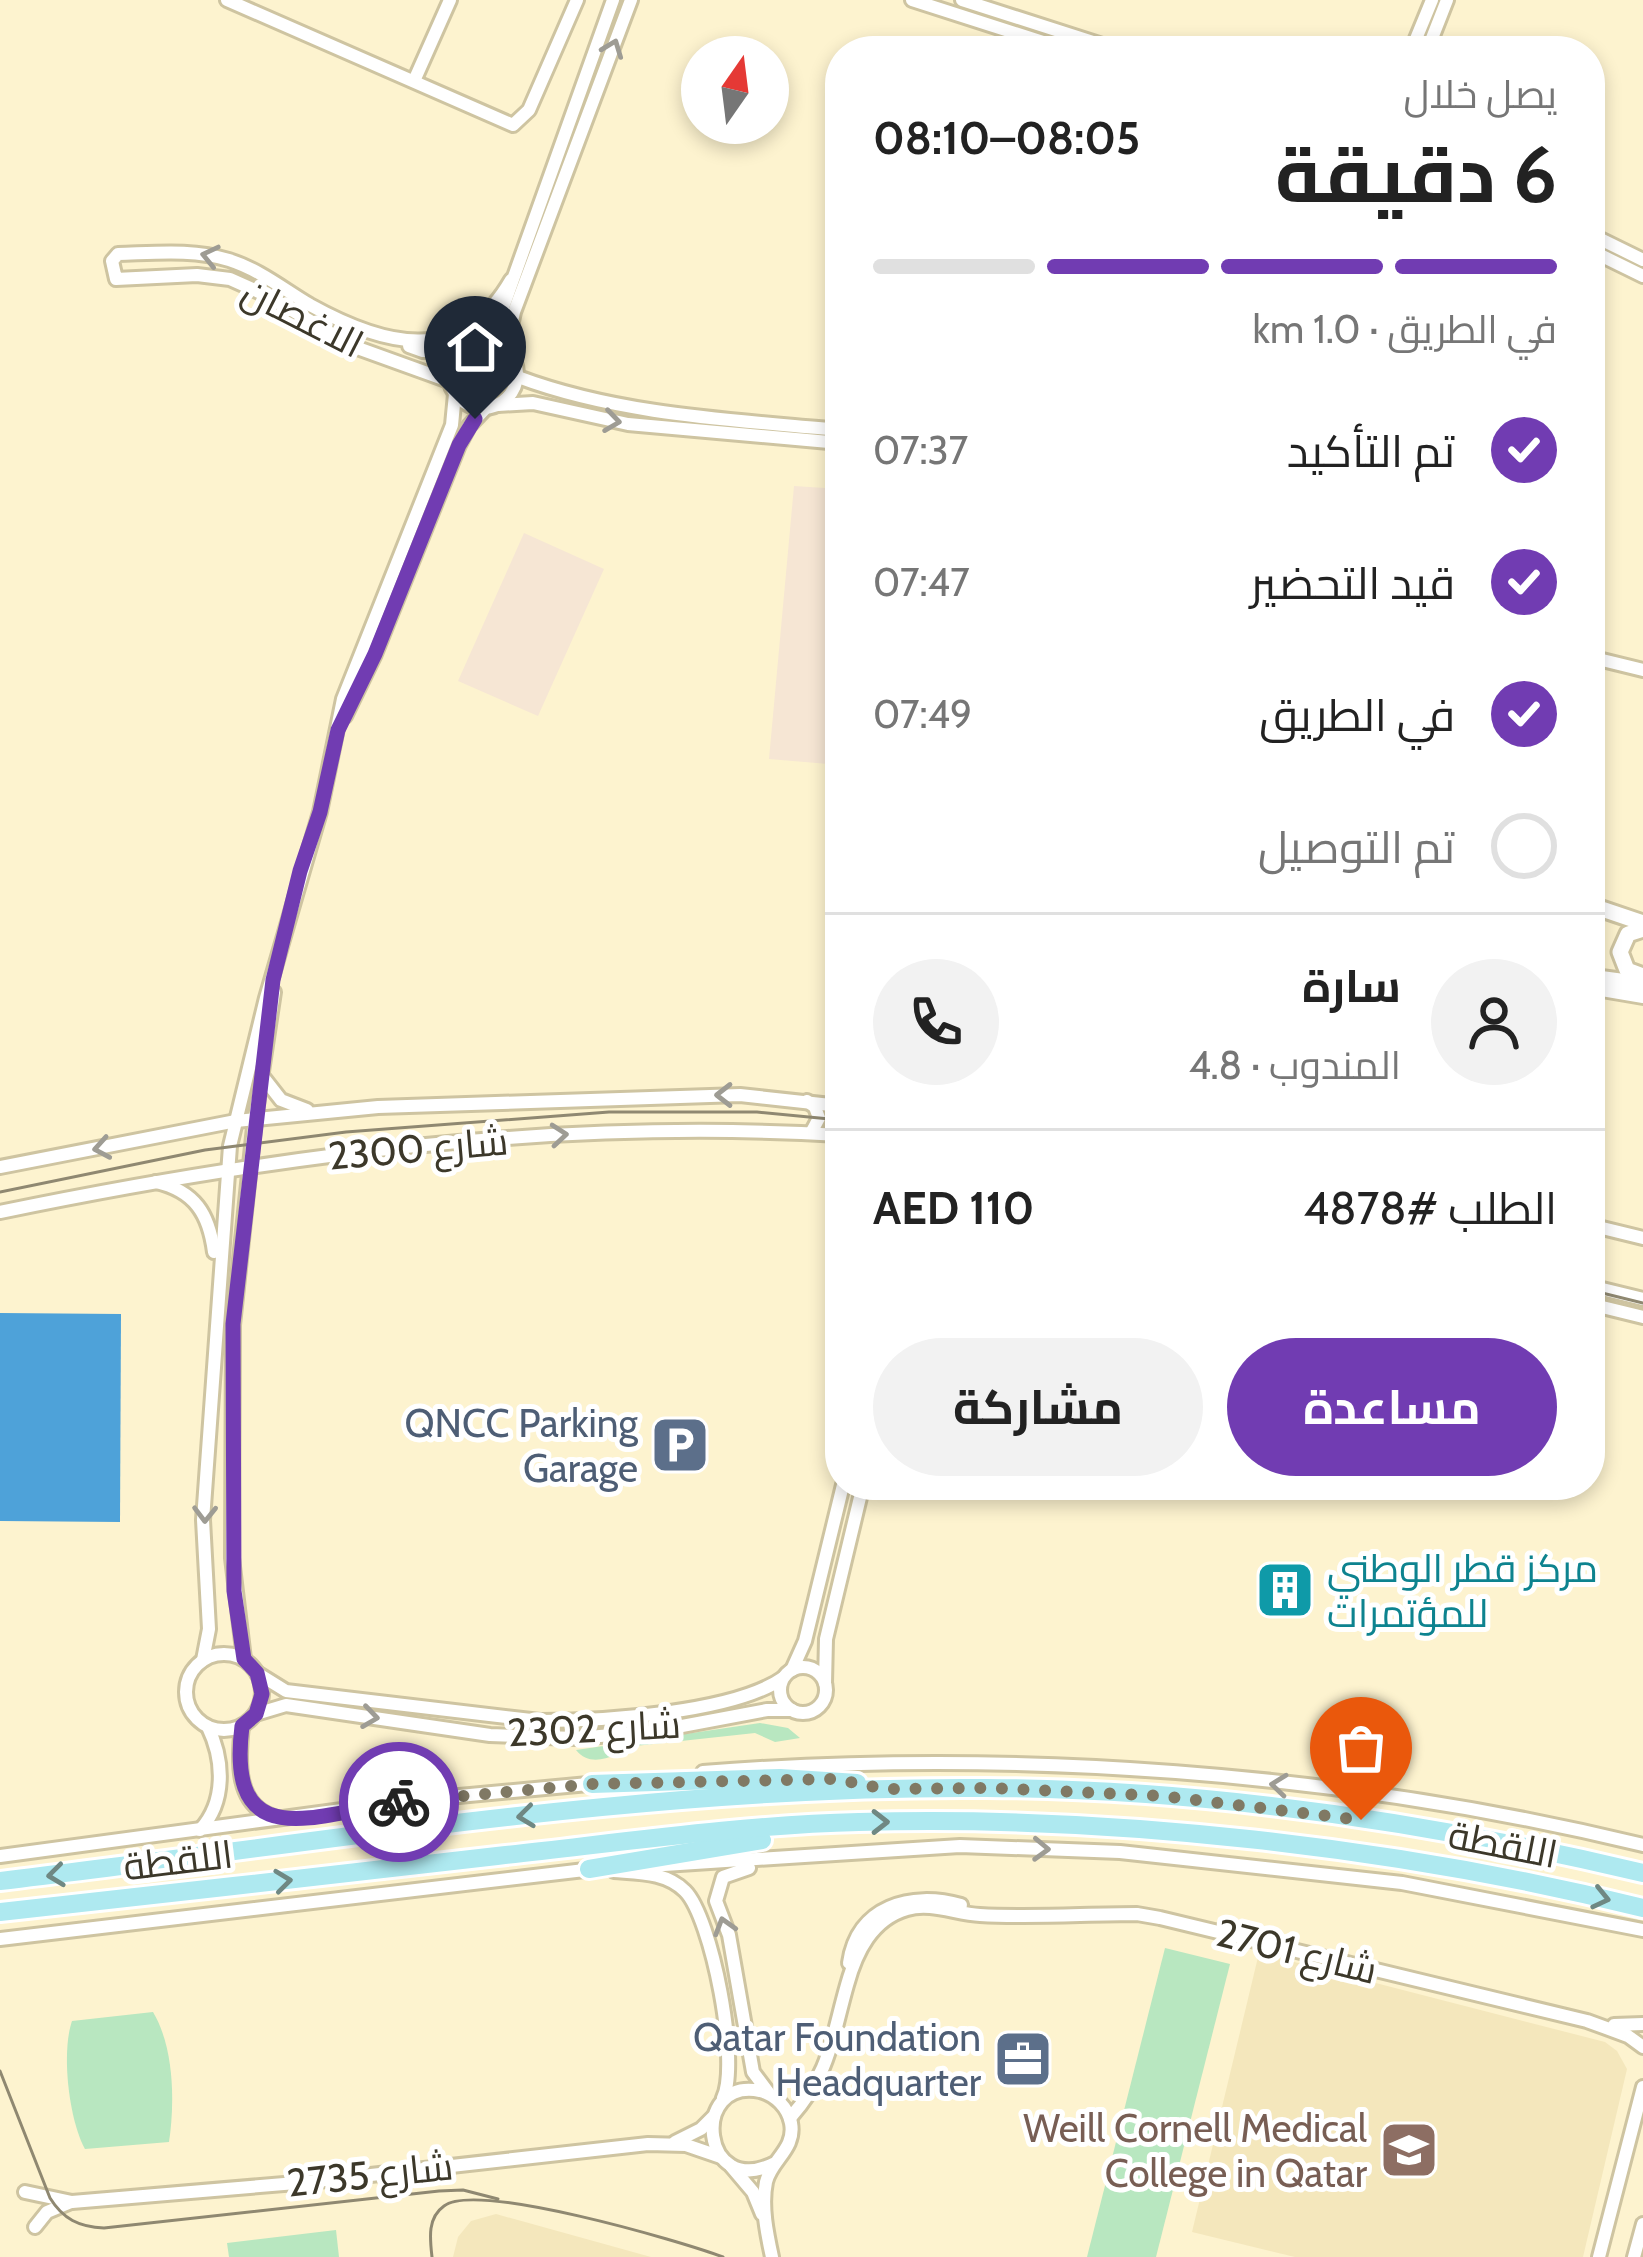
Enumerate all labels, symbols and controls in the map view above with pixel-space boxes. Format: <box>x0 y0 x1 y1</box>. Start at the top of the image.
north arrow <box>681 36 789 144</box>
map controls <box>681 36 789 144</box>
one-way arrow <box>598 39 623 60</box>
text: يصل خلال <box>1403 70 1557 118</box>
text: 08:05–08:10 <box>873 111 1140 165</box>
text: 6 دقيقة <box>1275 127 1557 222</box>
one-way arrow <box>200 245 220 270</box>
street label: الاغصان <box>234 266 372 368</box>
pin <box>424 296 526 419</box>
text: في الطريق · 1.0 km <box>1253 305 1557 353</box>
icon: home <box>442 314 508 380</box>
one-way arrow <box>603 407 622 433</box>
icon: check <box>1491 417 1557 483</box>
text: تم التأكيد <box>1287 424 1455 478</box>
text: 07:37 <box>873 426 968 474</box>
icon: check <box>1491 549 1557 615</box>
text: قيد التحضير <box>1250 556 1455 610</box>
text: 07:47 <box>873 558 970 606</box>
icon: check <box>1491 681 1557 747</box>
text: في الطريق <box>1259 688 1455 742</box>
text: 07:49 <box>873 690 972 738</box>
text: تم التوصيل <box>1258 820 1455 874</box>
button: phone <box>873 959 999 1085</box>
text: سارة <box>1302 959 1401 1013</box>
button: person <box>1431 959 1557 1085</box>
text: المندوب · 4.8 <box>1189 1041 1401 1089</box>
one-way arrow <box>714 1082 732 1108</box>
street label: شارع 2300 <box>326 1116 510 1183</box>
one-way arrow <box>550 1123 569 1148</box>
one-way arrow <box>93 1135 113 1160</box>
text: AED 110 <box>873 1181 1034 1235</box>
text: الطلب #4878 <box>1303 1181 1557 1235</box>
button: مشاركة <box>873 1338 1203 1476</box>
button: مساعدة <box>1227 1338 1557 1476</box>
place label: QNCC Parking Garage <box>404 1399 639 1492</box>
parking icon: QNCC Parking Garage <box>649 1414 711 1476</box>
one-way arrow <box>192 1505 218 1524</box>
place label: مركز قطر الوطني للمؤتمرات <box>1327 1544 1598 1637</box>
building icon: مركز قطر الوطني للمؤتمرات <box>1254 1559 1316 1621</box>
pin <box>1310 1697 1412 1820</box>
street label: شارع 2302 <box>506 1699 682 1760</box>
one-way arrow <box>361 1703 380 1729</box>
icon: bag <box>1328 1715 1394 1781</box>
courier <box>339 1742 459 1862</box>
icon: bike <box>366 1769 432 1835</box>
one-way arrow <box>1270 1772 1289 1798</box>
one-way arrow <box>516 1803 536 1829</box>
one-way arrow <box>872 1809 890 1835</box>
street label: اللقطة <box>1444 1810 1562 1878</box>
street label: اللقطة <box>121 1829 235 1891</box>
one-way arrow <box>1032 1836 1051 1862</box>
one-way arrow <box>46 1861 66 1887</box>
one-way arrow <box>274 1869 293 1894</box>
one-way arrow <box>1590 1884 1610 1909</box>
street label: شارع 2701 <box>1211 1908 1382 1997</box>
one-way arrow <box>713 1916 738 1937</box>
place label: Qatar Foundation Headquarter <box>693 2013 982 2106</box>
office icon: Qatar Foundation Headquarter <box>992 2028 1054 2090</box>
place label: Weill Cornell Medical College in Qatar <box>1023 2104 1368 2197</box>
school or university icon: Weill Cornell Medical College in Qatar <box>1378 2119 1440 2181</box>
street label: شارع 2735 <box>285 2141 456 2210</box>

